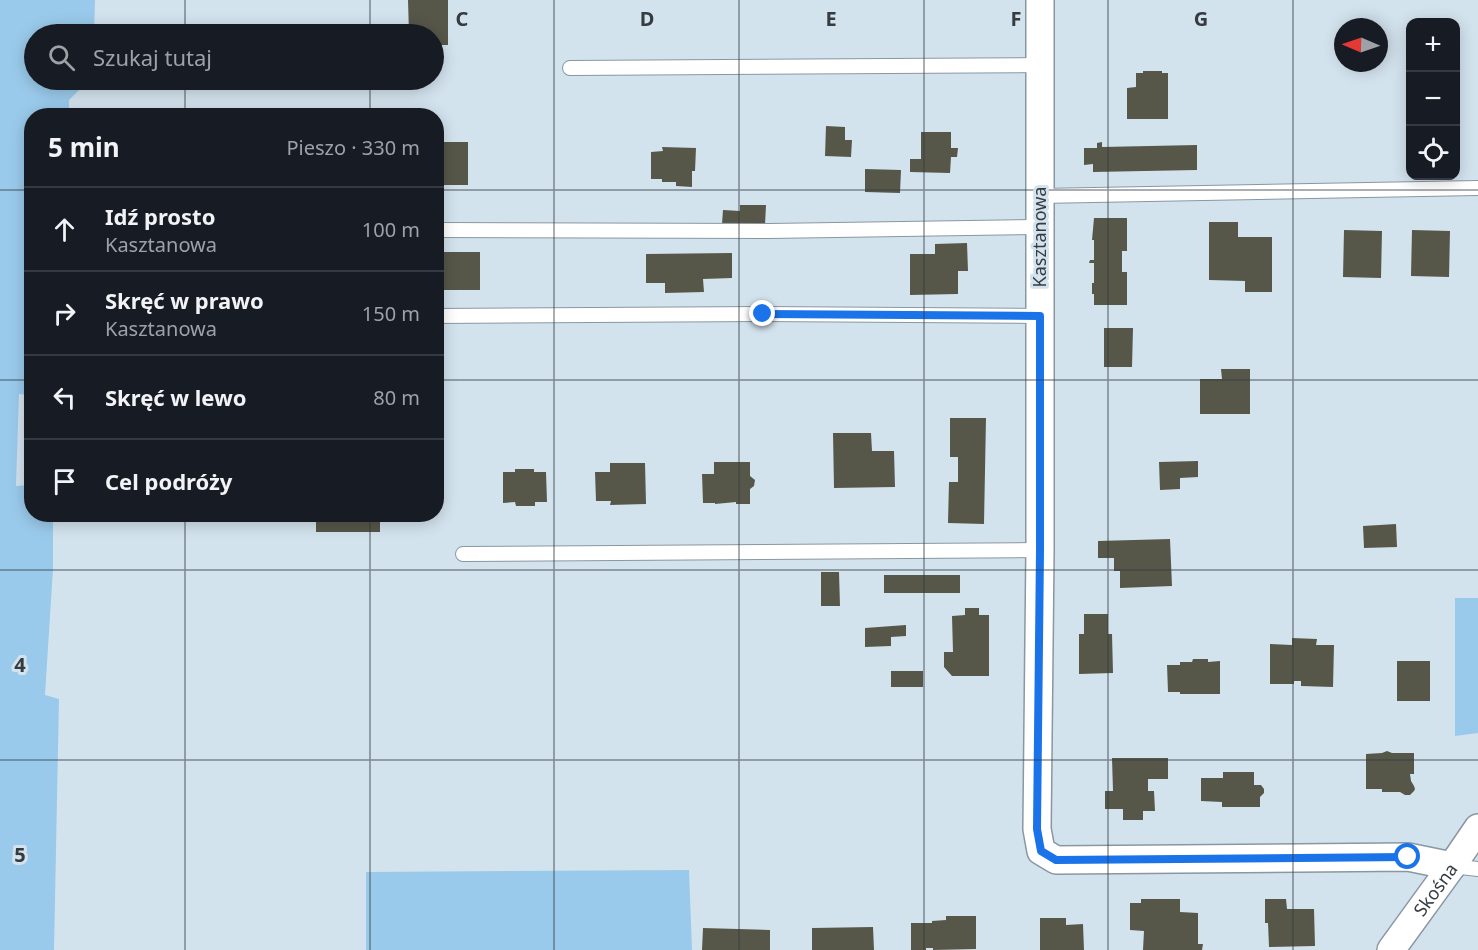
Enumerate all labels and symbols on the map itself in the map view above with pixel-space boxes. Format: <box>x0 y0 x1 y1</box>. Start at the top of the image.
text: C <box>456 5 469 32</box>
text: D <box>640 5 654 32</box>
text: E <box>825 5 837 32</box>
text: F <box>1011 5 1021 32</box>
text: G <box>1194 5 1208 32</box>
north arrow <box>1334 18 1388 72</box>
street label: Kasztanowa <box>1027 187 1051 287</box>
route end <box>749 300 775 326</box>
text: 4 <box>14 651 26 678</box>
text: 5 <box>14 841 26 868</box>
route start <box>1394 843 1420 869</box>
street label: Skośna <box>1408 858 1462 921</box>

